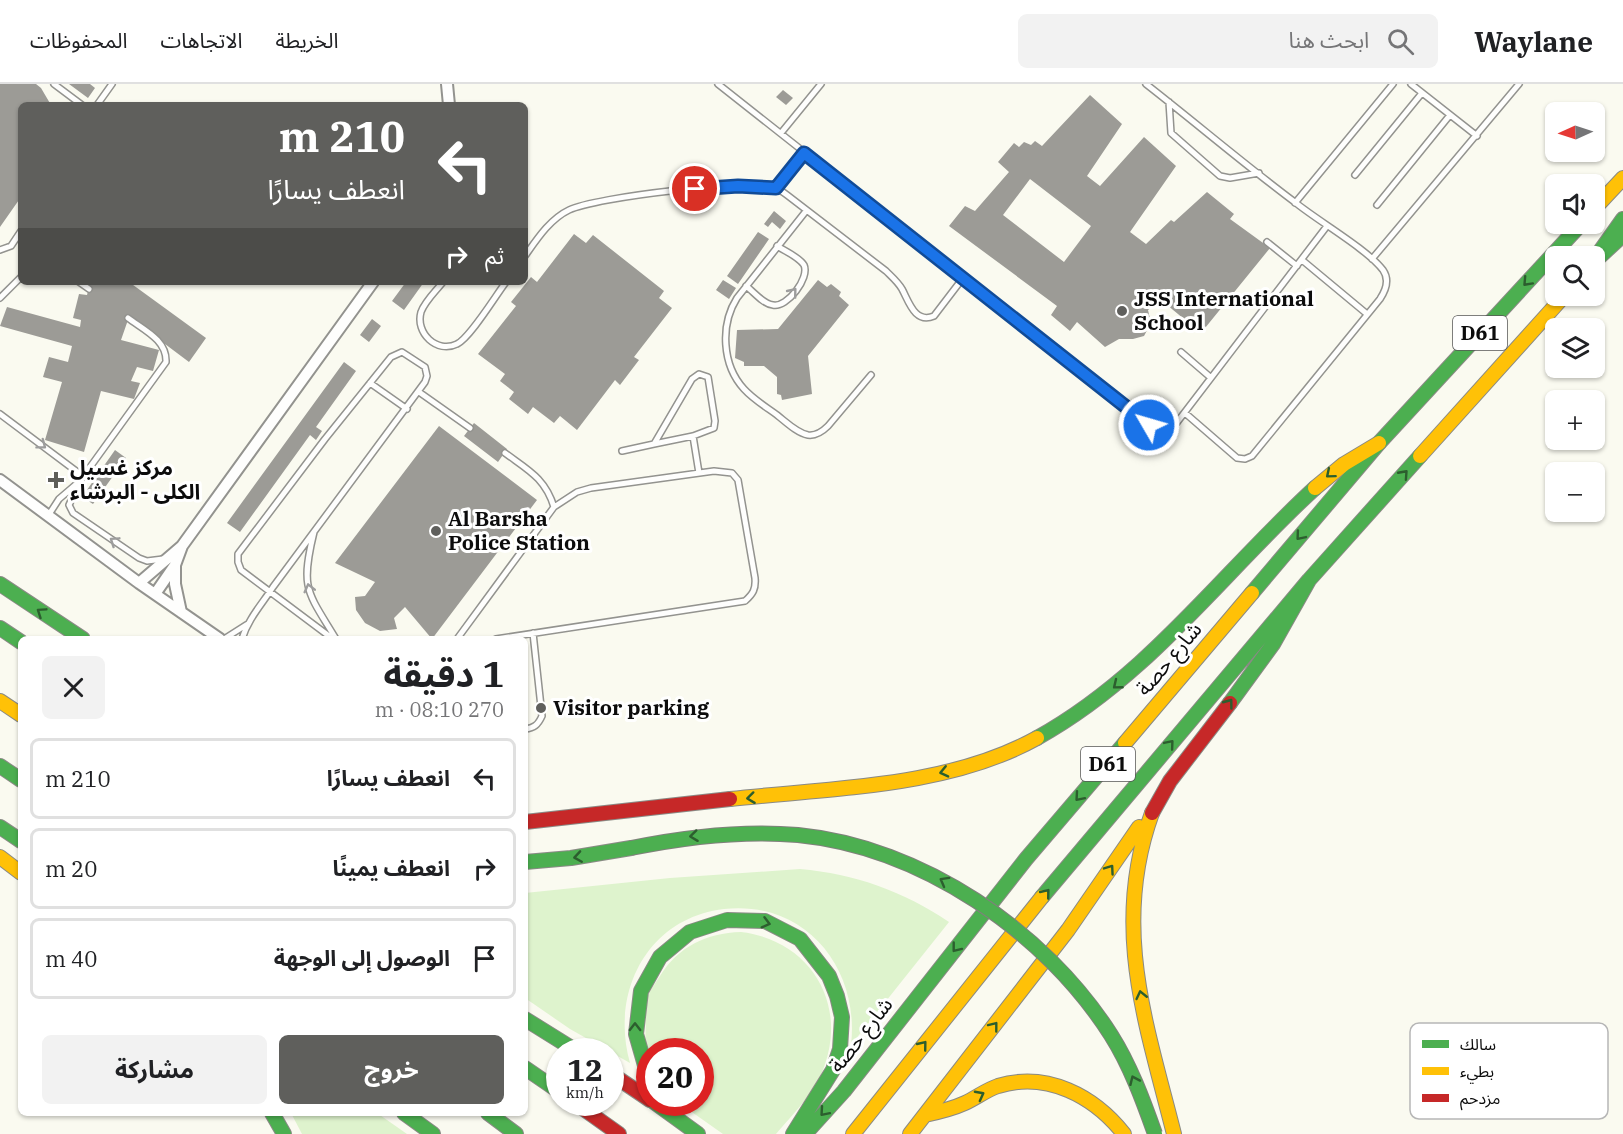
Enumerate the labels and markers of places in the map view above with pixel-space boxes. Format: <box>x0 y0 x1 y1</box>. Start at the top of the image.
pin <box>669 163 720 214</box>
place label: JSS International School <box>1134 284 1314 336</box>
marker: JSS International School <box>1115 304 1129 318</box>
place label: مركز غسيل الكلى - البرشاء <box>70 453 200 505</box>
marker: مركز غسيل الكلى - البرشاء <box>47 471 65 489</box>
place label: Al Barsha Police Station <box>448 504 590 556</box>
marker: Al Barsha Police Station <box>429 524 443 538</box>
place label: Visitor parking <box>553 693 710 721</box>
marker: Visitor parking <box>534 701 548 715</box>

